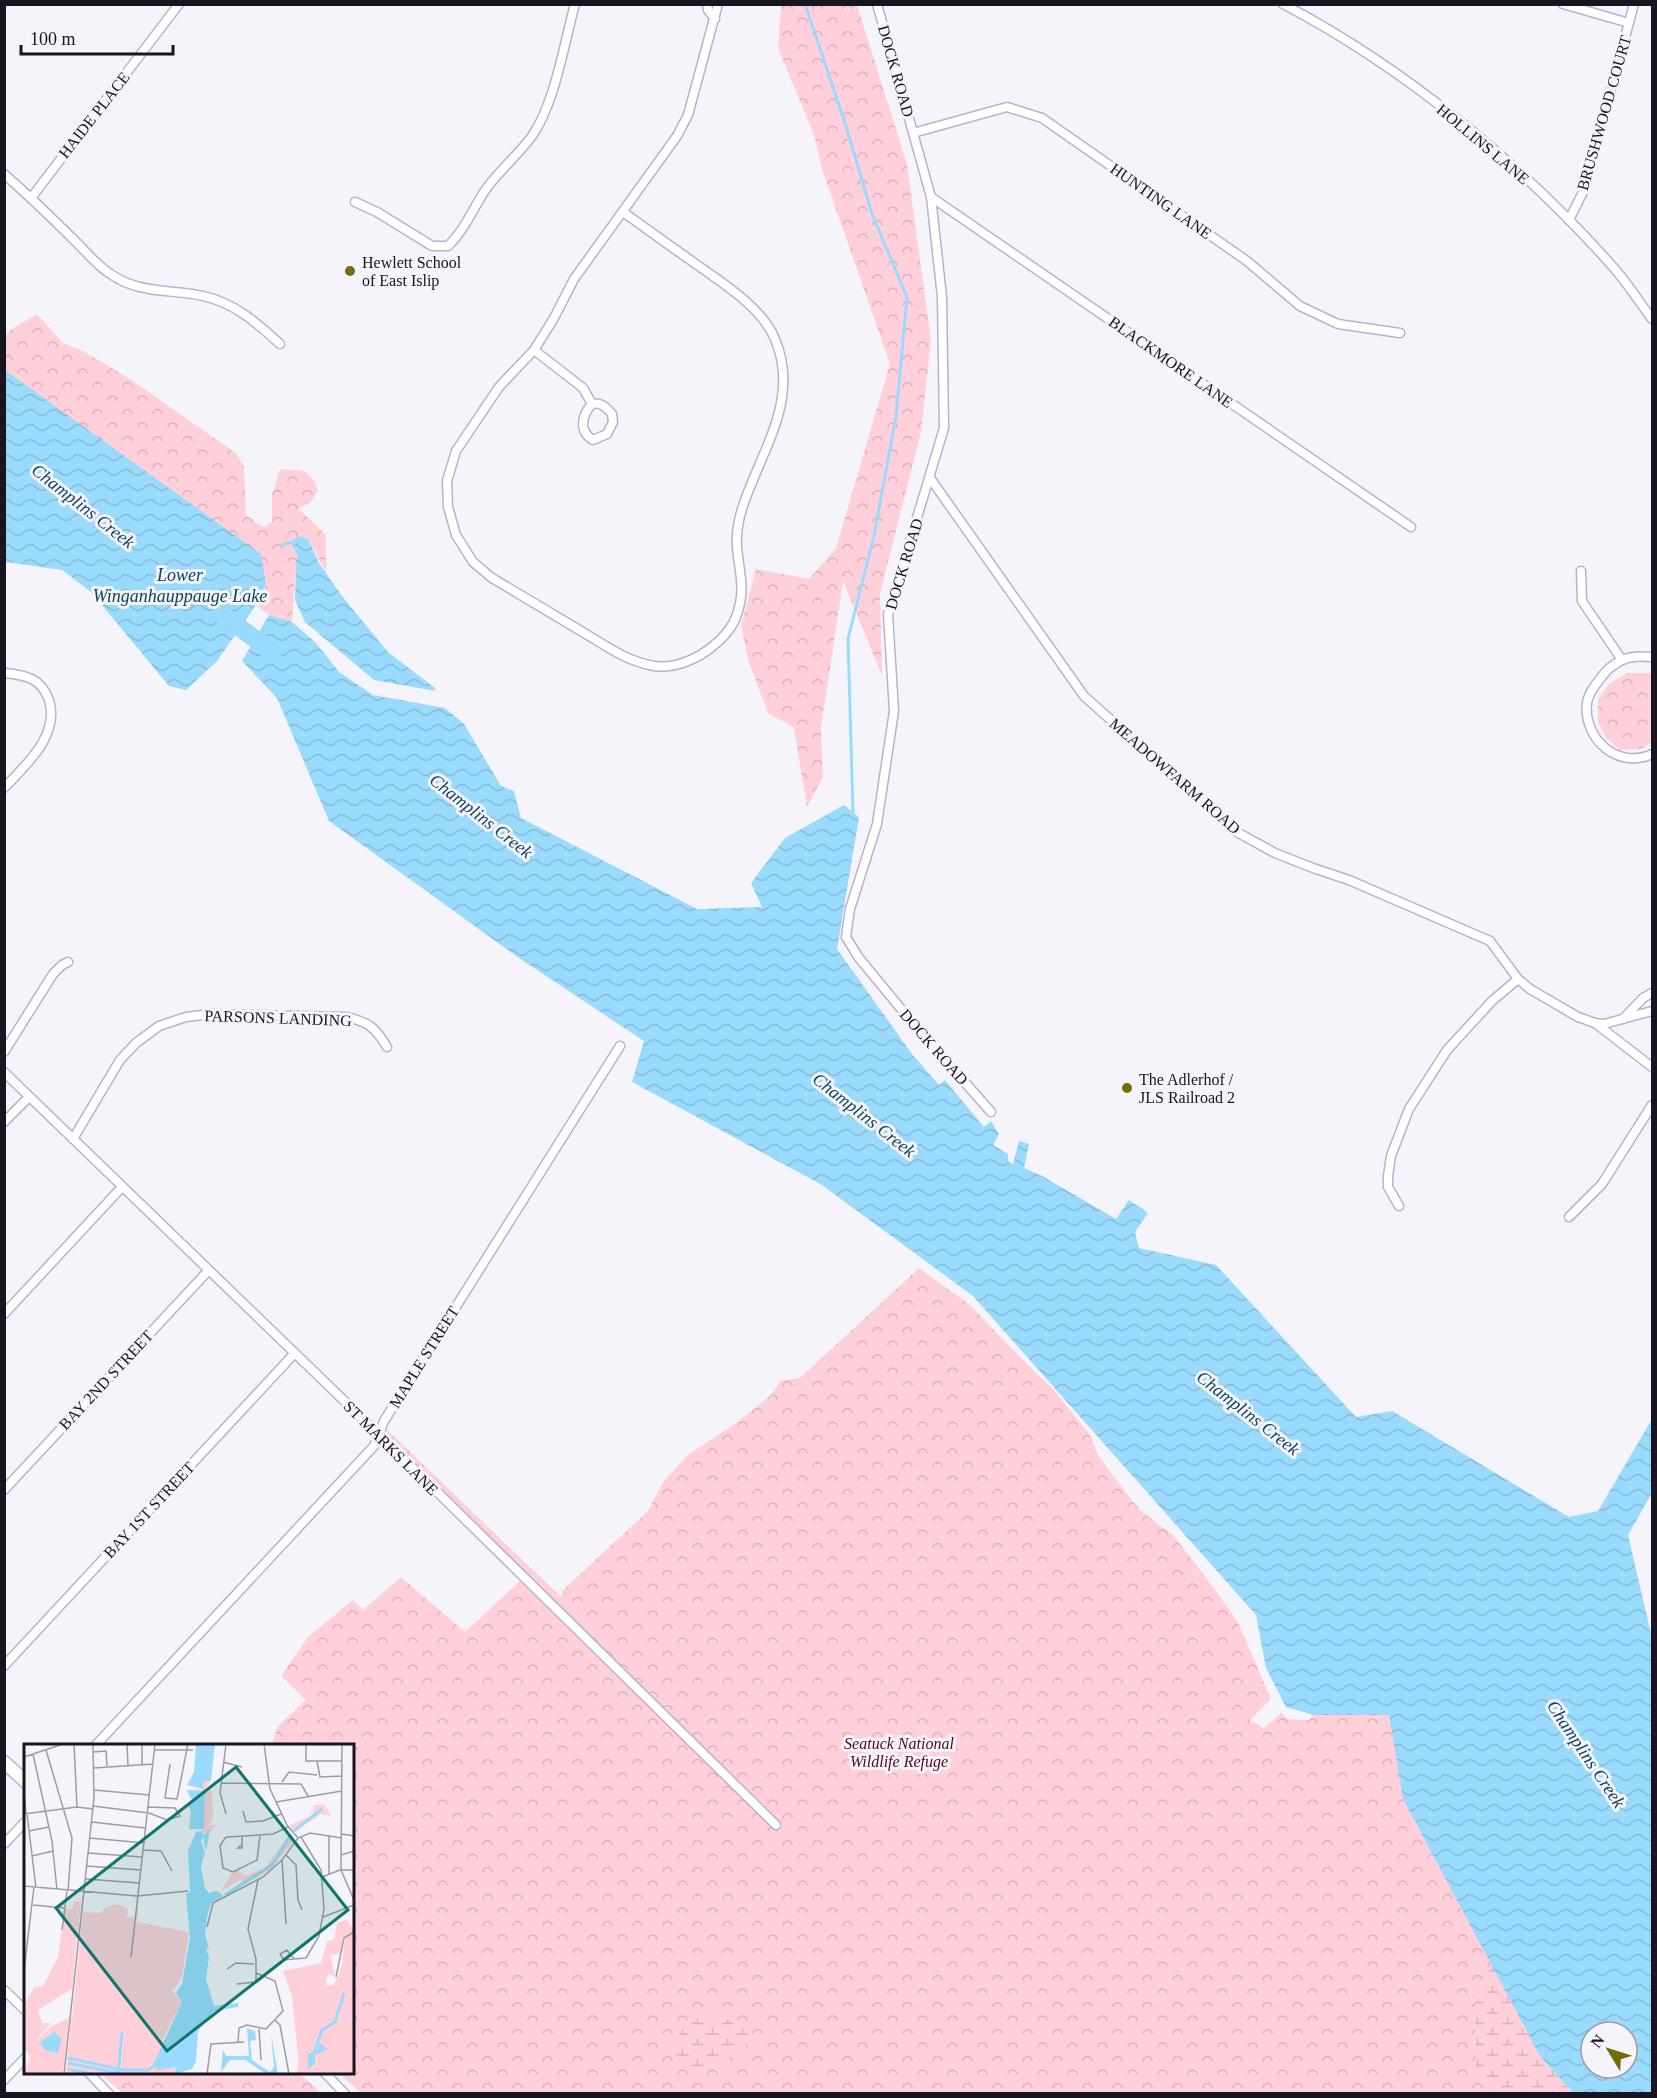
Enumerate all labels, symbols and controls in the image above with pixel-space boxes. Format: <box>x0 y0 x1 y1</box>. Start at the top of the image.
scale bar <box>21 18 172 56</box>
street label: DOCK ROAD <box>875 23 917 119</box>
text: 100 m <box>30 29 76 49</box>
street label: BRUSHWOOD COURT <box>1574 33 1634 192</box>
street label: HAIDE PLACE <box>55 69 133 161</box>
street label: HOLLINS LANE <box>1433 100 1533 188</box>
street label: HUNTING LANE <box>1107 160 1215 242</box>
place label: Hewlett School of East Islip <box>362 254 462 290</box>
marker: Hewlett School of East Islip <box>343 264 357 278</box>
street label: BLACKMORE LANE <box>1106 313 1236 411</box>
water label: Champlins Creek <box>28 460 139 553</box>
street label: DOCK ROAD <box>882 516 926 612</box>
water label: Lower Winganhauppauge Lake <box>93 565 267 606</box>
street label: MEADOWFARM ROAD <box>1106 715 1244 837</box>
water label: Champlins Creek <box>426 770 537 863</box>
street label: DOCK ROAD <box>897 1006 971 1088</box>
street label: PARSONS LANDING <box>204 1007 352 1029</box>
water label: Champlins Creek <box>809 1069 920 1162</box>
place label: The Adlerhof / JLS Railroad 2 <box>1139 1071 1235 1106</box>
marker: The Adlerhof / JLS Railroad 2 <box>1120 1081 1134 1095</box>
street label: MAPLE STREET <box>386 1303 462 1411</box>
street label: BAY 2ND STREET <box>56 1327 157 1433</box>
water label: Champlins Creek <box>1193 1367 1304 1460</box>
street label: ST MARKS LANE <box>340 1397 442 1499</box>
street label: BAY 1ST STREET <box>100 1458 198 1561</box>
water label: Champlins Creek <box>1543 1697 1630 1812</box>
park label: Seatuck National Wildlife Refuge <box>844 1735 954 1771</box>
inset map <box>24 1744 354 2074</box>
north arrow <box>1579 2020 1639 2080</box>
text: N <box>1587 2031 1608 2051</box>

